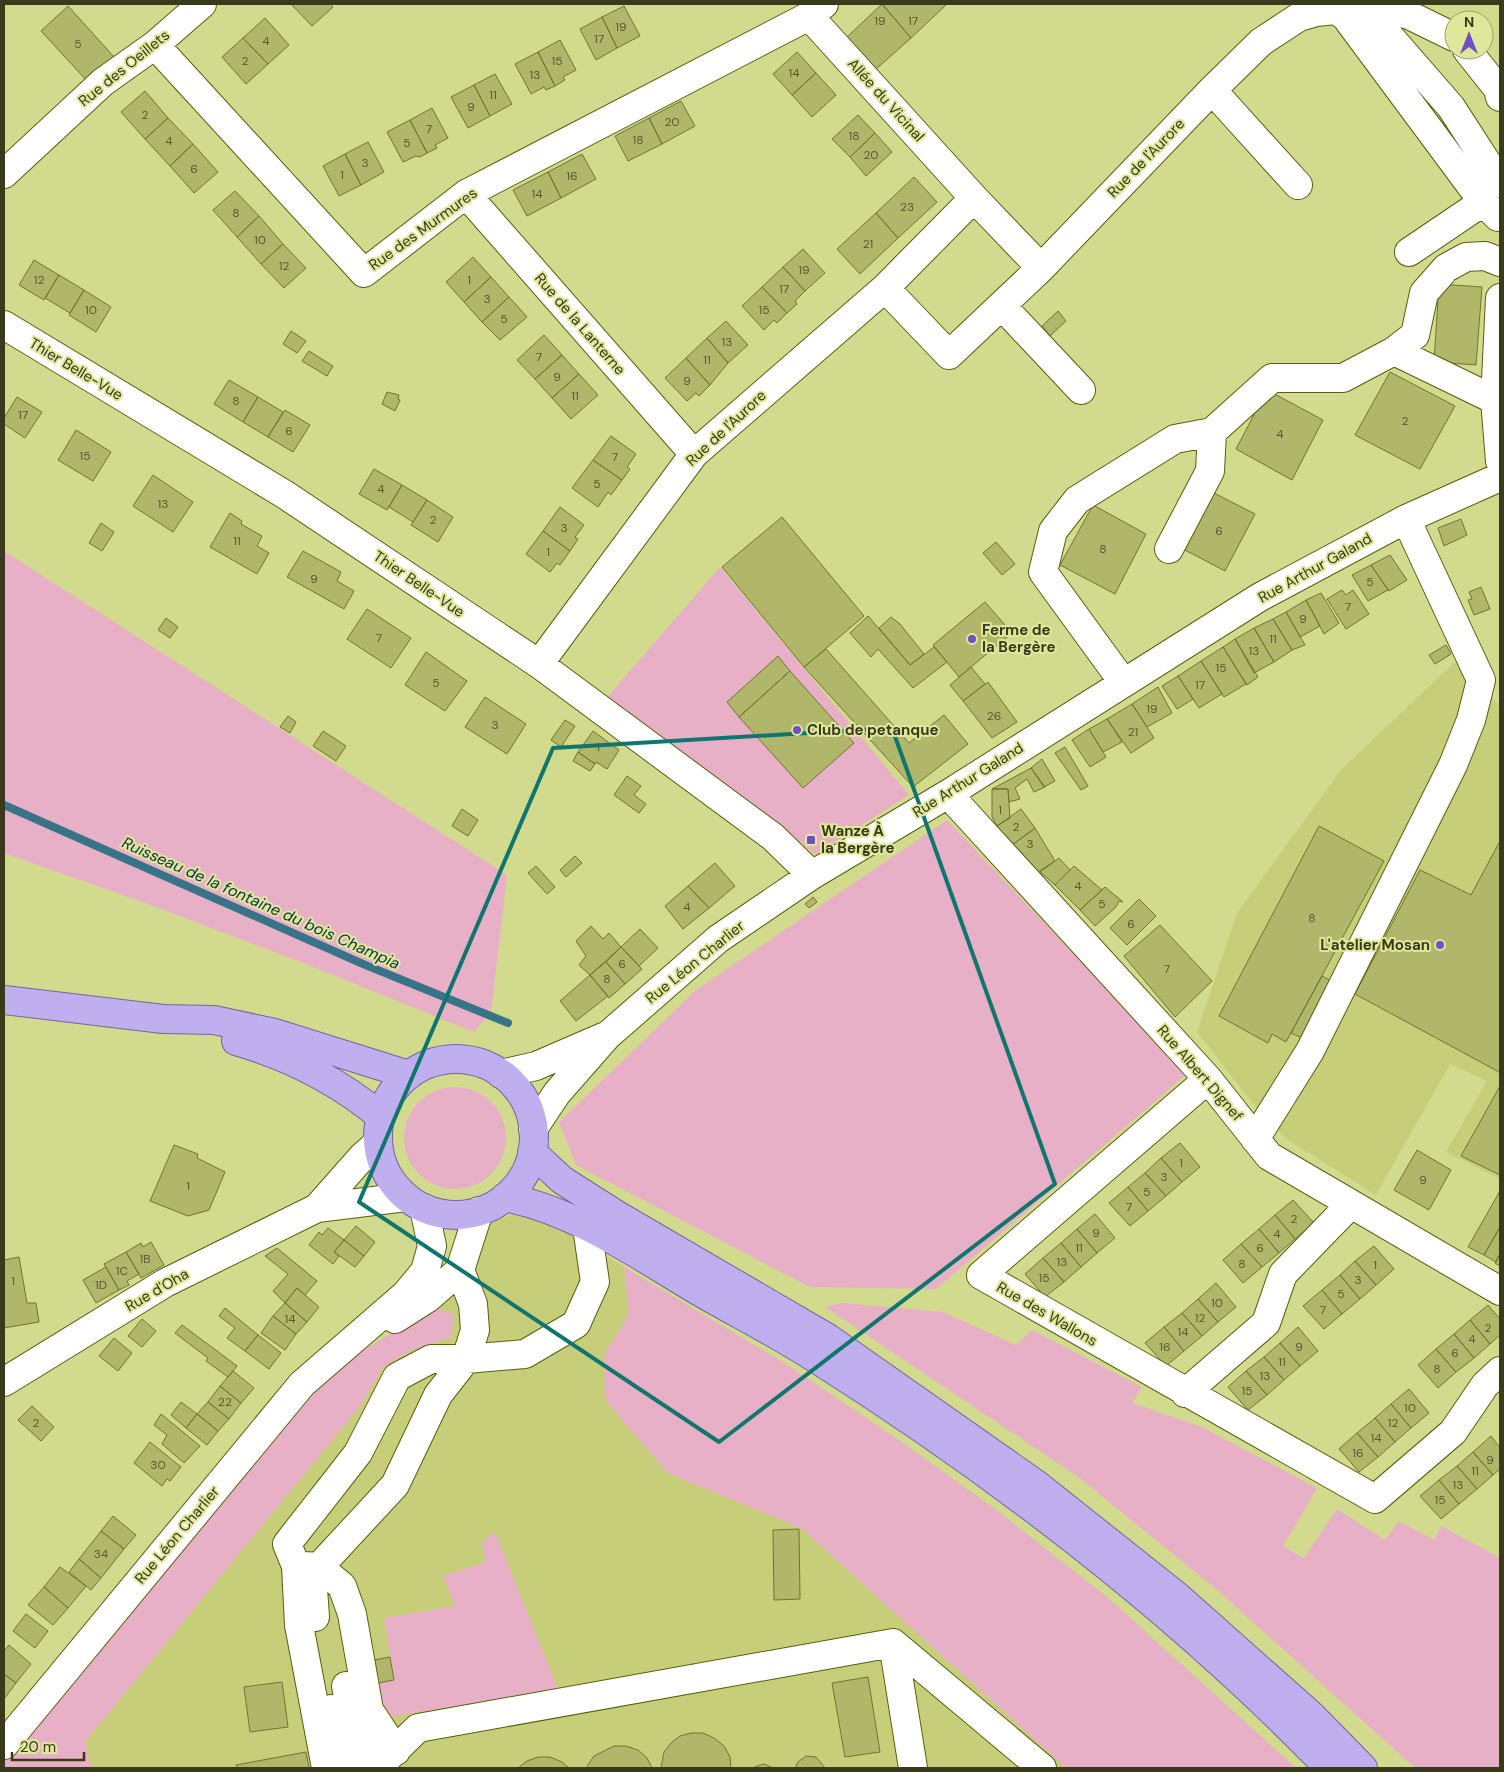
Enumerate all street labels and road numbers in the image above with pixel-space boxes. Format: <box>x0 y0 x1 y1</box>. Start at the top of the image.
street label: Rue des Oeillets <box>74 25 174 111</box>
street label: Allée du Vicinal <box>843 54 929 146</box>
street label: Rue de l'Aurore <box>1103 114 1189 202</box>
street label: Rue des Murmures <box>365 183 481 275</box>
street label: Rue de la Lanterne <box>530 269 630 379</box>
street label: Thier Belle-Vue <box>25 333 127 405</box>
street label: Rue de l'Aurore <box>681 386 771 470</box>
street label: Rue Arthur Galand <box>1255 528 1375 608</box>
street label: Thier Belle-Vue <box>369 546 469 622</box>
street label: Rue Arthur Galand <box>909 738 1027 822</box>
street label: Rue Léon Charlier <box>641 916 749 1008</box>
street label: Rue Albert Dignef <box>1153 1021 1247 1125</box>
street label: Rue d'Oha <box>122 1264 192 1316</box>
street label: Rue des Wallons <box>993 1277 1101 1351</box>
street label: Rue Léon Charlier <box>130 1482 224 1588</box>

